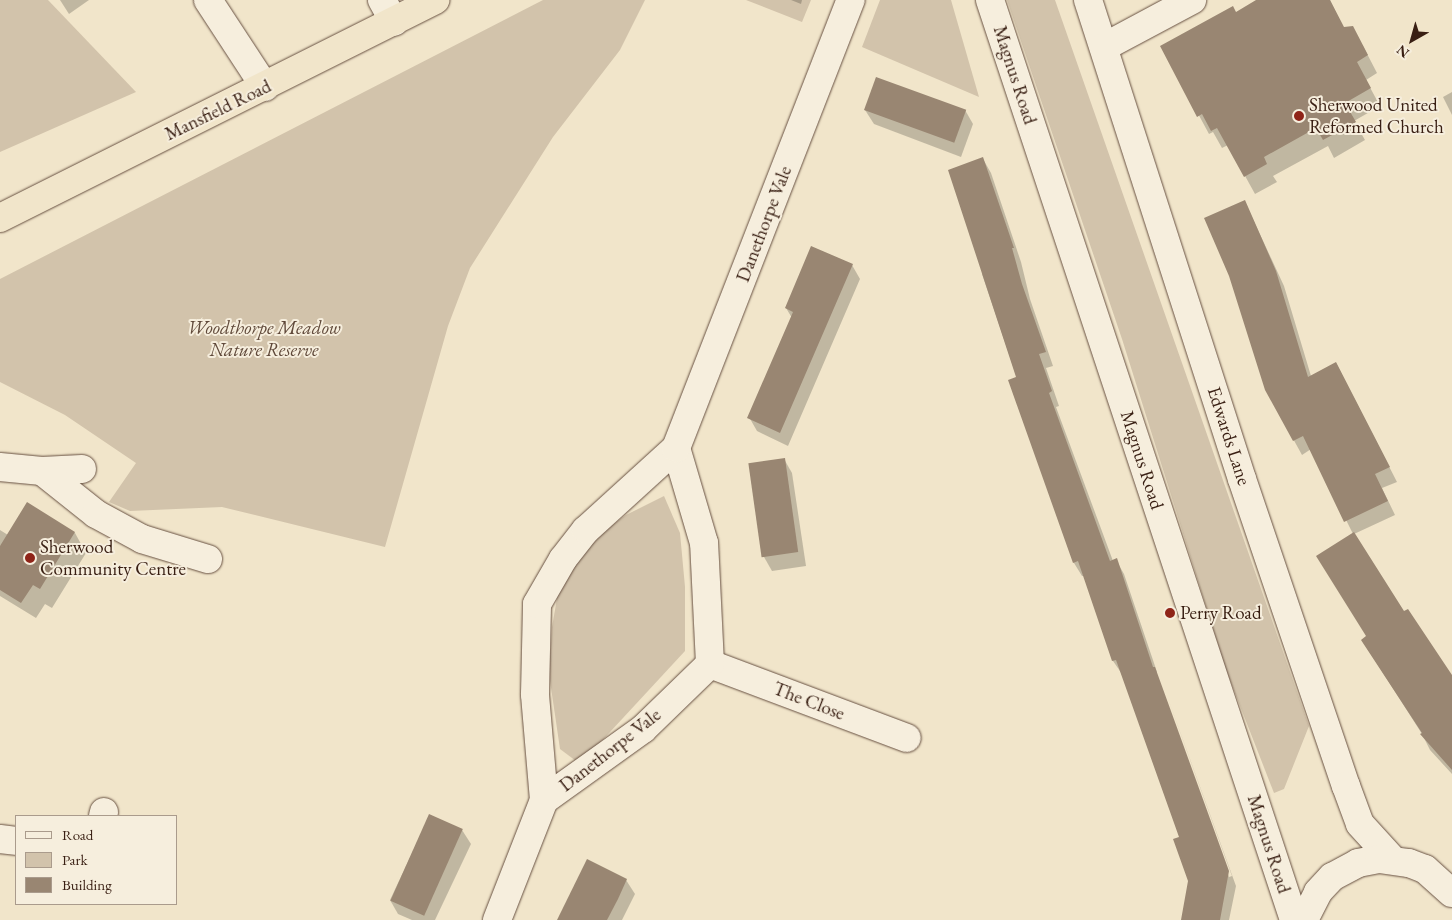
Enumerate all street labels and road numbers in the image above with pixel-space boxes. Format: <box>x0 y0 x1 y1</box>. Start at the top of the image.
street label: Magnus Road <box>988 23 1042 127</box>
street label: Mansfield Road <box>161 74 275 146</box>
street label: Danethorpe Vale <box>731 163 797 285</box>
street label: Edwards Lane <box>1202 384 1256 488</box>
street label: Magnus Road <box>1115 408 1169 512</box>
street label: The Close <box>770 677 848 725</box>
street label: Danethorpe Vale <box>555 703 665 797</box>
street label: Magnus Road <box>1242 792 1296 896</box>

